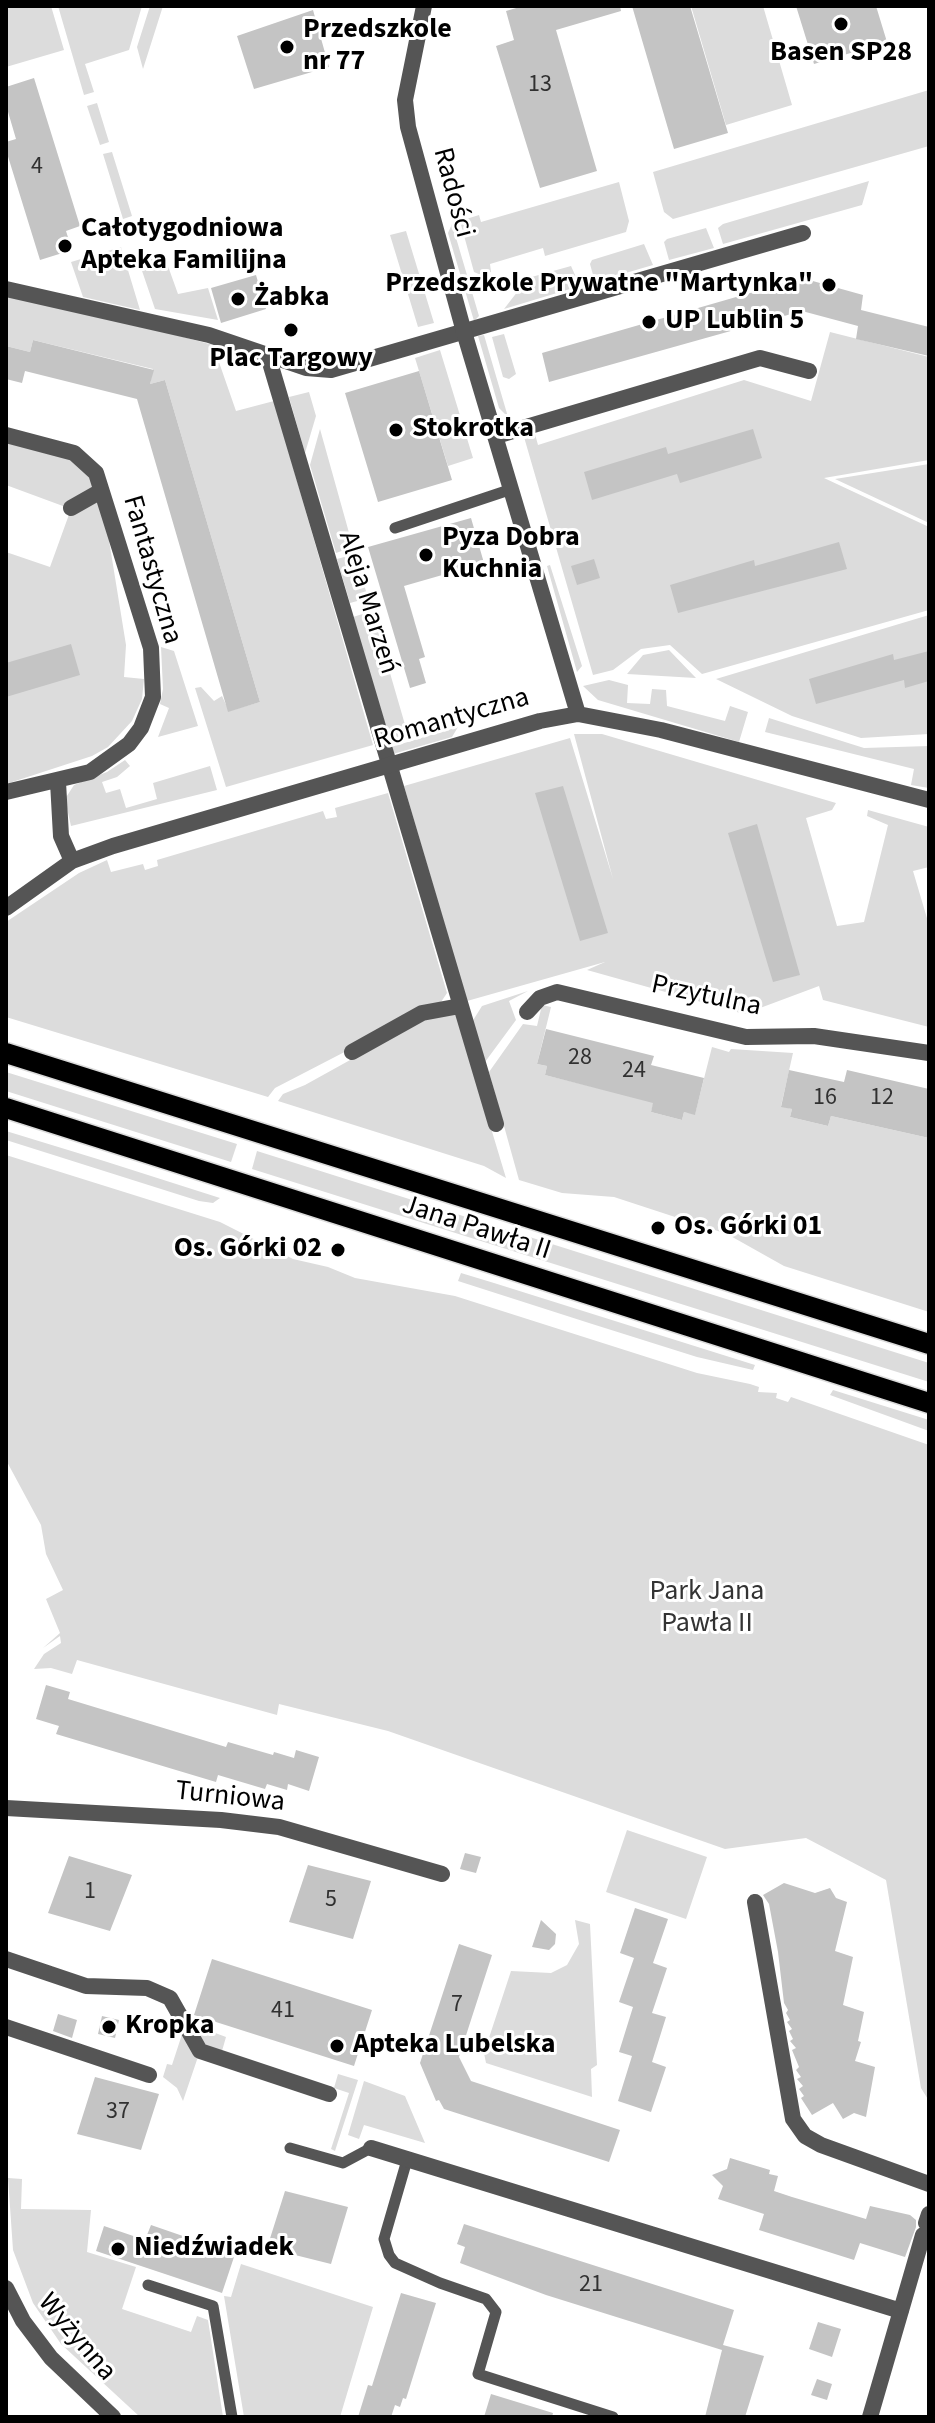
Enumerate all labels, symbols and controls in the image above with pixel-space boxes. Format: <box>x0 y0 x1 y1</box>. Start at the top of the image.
place label: Przedszkole nr 77 <box>303 14 452 80</box>
marker: Basen SP28 <box>832 15 850 33</box>
place label: Basen SP28 <box>770 37 912 71</box>
marker: Przedszkole nr 77 <box>278 38 296 56</box>
house number: 13 <box>528 72 552 100</box>
street label: Radości <box>424 144 480 242</box>
house number: 4 <box>31 154 43 182</box>
place label: Całotygodniowa Apteka Familijna <box>81 213 287 279</box>
marker: Całotygodniowa Apteka Familijna <box>56 237 74 255</box>
place label: Przedszkole Prywatne "Martynka" <box>385 268 813 302</box>
marker: Przedszkole Prywatne "Martynka" <box>820 276 838 294</box>
place label: Żabka <box>254 282 329 316</box>
marker: Żabka <box>229 290 247 308</box>
place label: UP Lublin 5 <box>665 305 804 339</box>
marker: UP Lublin 5 <box>640 313 658 331</box>
marker: Plac Targowy <box>282 321 300 339</box>
place label: Plac Targowy <box>209 343 373 377</box>
place label: Stokrotka <box>412 413 534 447</box>
marker: Stokrotka <box>387 421 405 439</box>
street label: Fantastyczna <box>114 492 188 648</box>
place label: Pyza Dobra Kuchnia <box>442 522 580 588</box>
street label: Aleja Marzeń <box>329 527 405 679</box>
marker: Pyza Dobra Kuchnia <box>417 546 435 564</box>
street label: Romantyczna <box>370 682 534 758</box>
street label: Przytulna <box>648 969 764 1025</box>
house number: 28 <box>568 1045 592 1073</box>
house number: 24 <box>622 1058 646 1086</box>
house number: 16 <box>813 1085 837 1113</box>
house number: 12 <box>870 1085 894 1113</box>
street label: Jana Pawła II <box>397 1189 555 1269</box>
place label: Os. Górki 01 <box>674 1211 822 1245</box>
marker: Os. Górki 01 <box>649 1219 667 1237</box>
place label: Os. Górki 02 <box>174 1233 322 1267</box>
marker: Os. Górki 02 <box>329 1241 347 1259</box>
park label: Park Jana Pawła II <box>650 1576 764 1642</box>
street label: Turniowa <box>174 1776 286 1820</box>
house number: 1 <box>84 1879 96 1907</box>
house number: 5 <box>325 1887 337 1915</box>
house number: 7 <box>451 1992 463 2020</box>
house number: 41 <box>271 1998 295 2026</box>
place label: Kropka <box>125 2010 214 2044</box>
marker: Kropka <box>100 2018 118 2036</box>
place label: Apteka Lubelska <box>353 2029 555 2063</box>
marker: Apteka Lubelska <box>328 2037 346 2055</box>
house number: 37 <box>106 2099 130 2127</box>
place label: Niedźwiadek <box>134 2232 294 2266</box>
marker: Niedźwiadek <box>109 2240 127 2258</box>
house number: 21 <box>579 2272 603 2300</box>
street label: Wyżynna <box>30 2287 122 2389</box>

